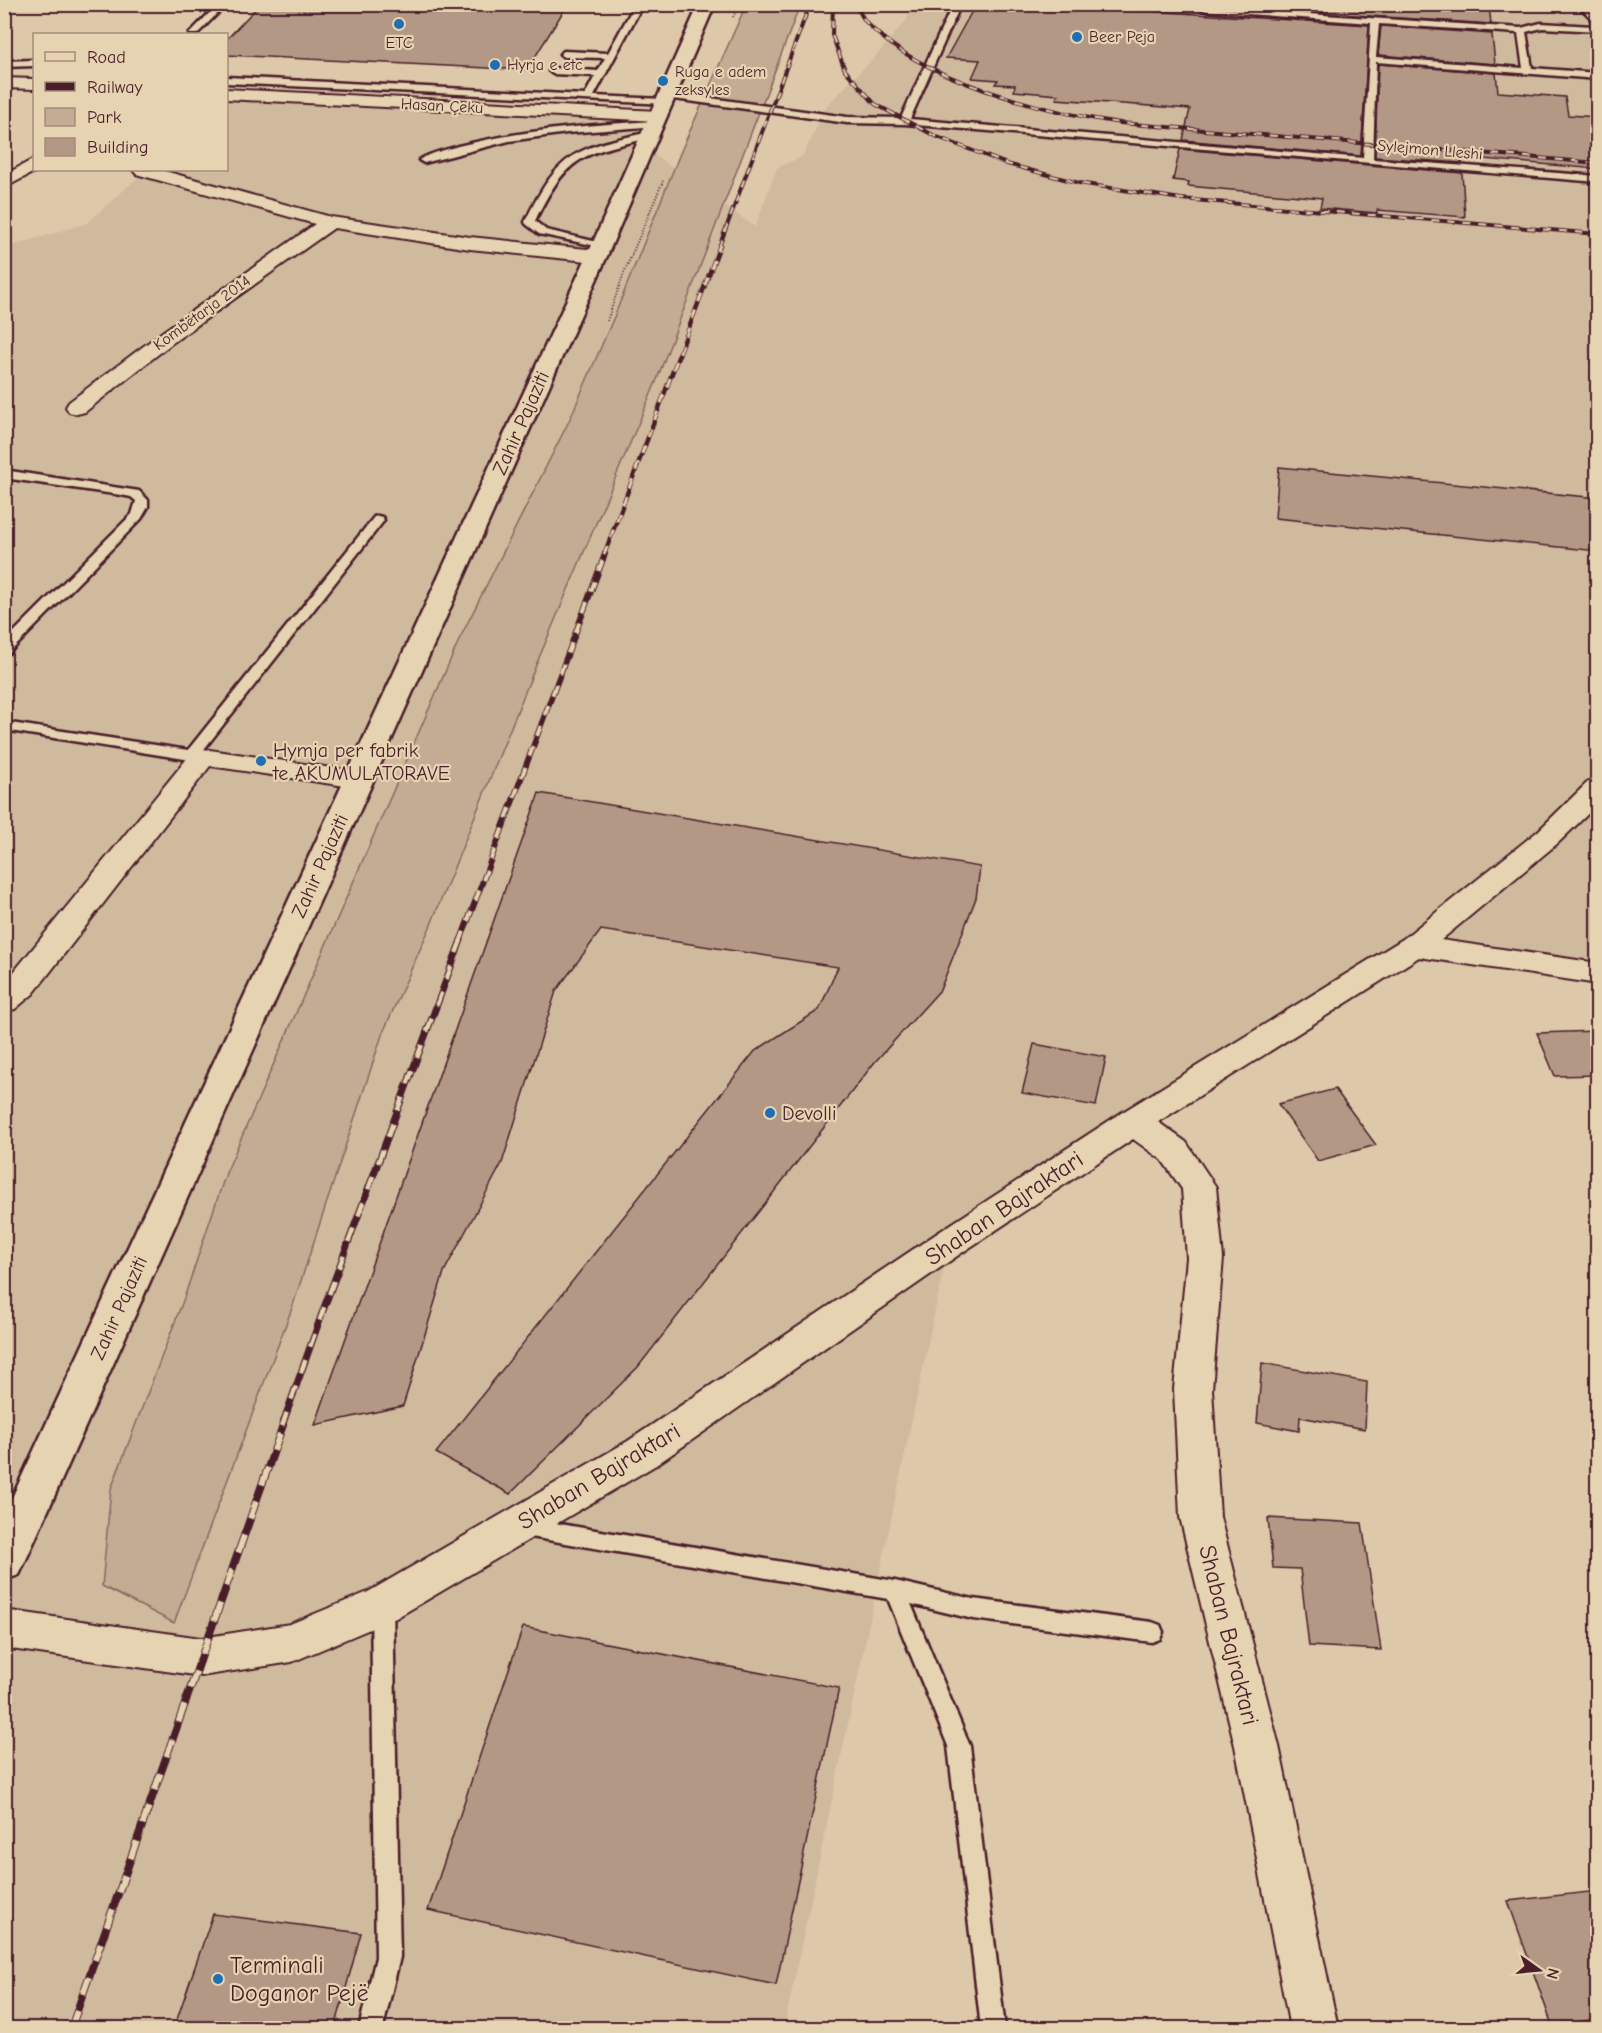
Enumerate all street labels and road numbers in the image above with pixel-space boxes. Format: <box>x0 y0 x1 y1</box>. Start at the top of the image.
street label: Hasan Çeku <box>400 95 484 117</box>
street label: Sylejmon Lleshi <box>1377 136 1483 164</box>
street label: Kombëtarja 2014 <box>150 272 254 354</box>
street label: Zahir Pajaziti <box>488 368 554 478</box>
street label: Zahir Pajaziti <box>287 811 353 921</box>
street label: Shaban Bajraktari <box>920 1145 1088 1271</box>
street label: Zahir Pajaziti <box>86 1253 152 1363</box>
street label: Shaban Bajraktari <box>513 1416 685 1536</box>
street label: Shaban Bajraktari <box>1193 1542 1265 1728</box>

